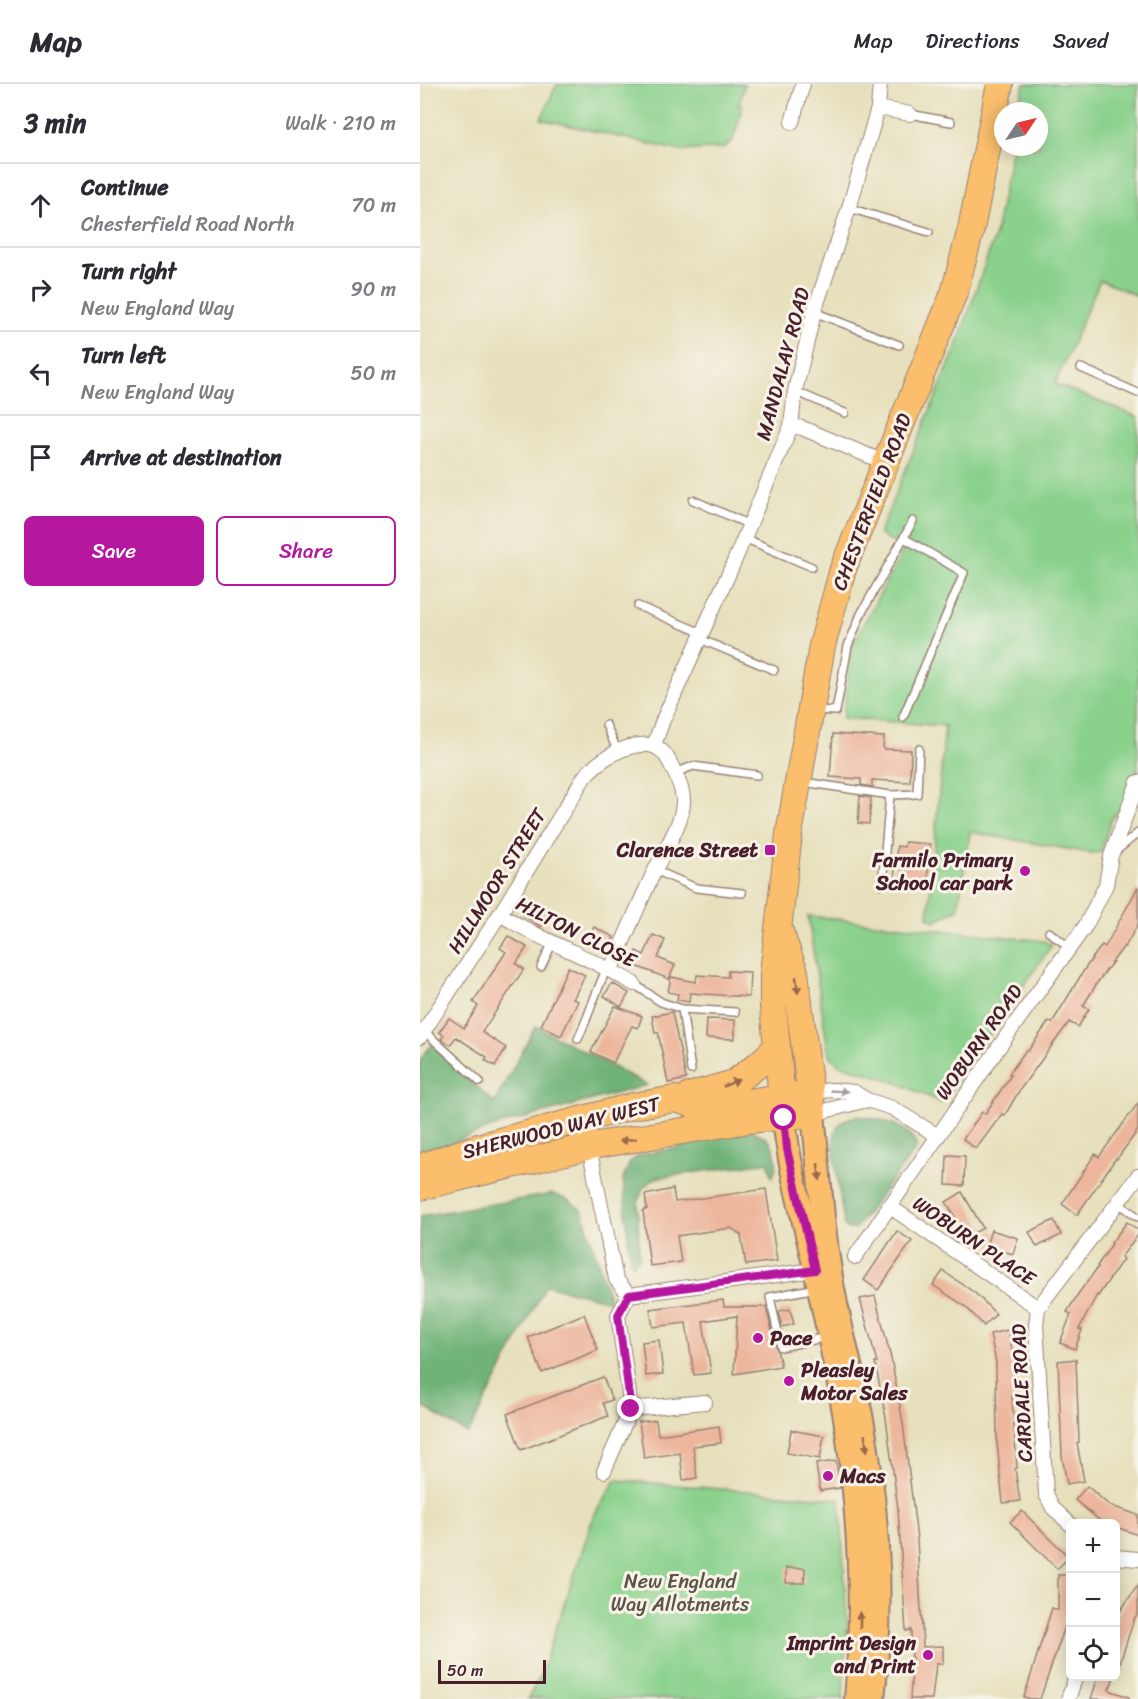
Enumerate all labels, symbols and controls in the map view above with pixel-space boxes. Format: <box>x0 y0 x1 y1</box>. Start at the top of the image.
text: Map <box>30 17 82 66</box>
text: Map <box>854 22 892 60</box>
text: Directions <box>925 22 1020 60</box>
text: Saved <box>1053 22 1108 60</box>
text: 3 min <box>24 100 86 146</box>
north arrow <box>994 102 1048 156</box>
text: Walk · 210 m <box>285 106 396 141</box>
text: Continue <box>81 168 169 207</box>
text: 70 m <box>351 188 396 223</box>
icon: ahead <box>24 189 57 222</box>
text: Chesterfield Road North <box>81 207 295 242</box>
text: Turn right <box>81 252 176 291</box>
text: 90 m <box>351 272 396 307</box>
icon: right <box>24 273 57 306</box>
street label: MANDALAY ROAD <box>746 284 820 444</box>
text: New England Way <box>81 291 234 326</box>
text: Turn left <box>81 336 166 375</box>
text: 50 m <box>351 356 396 391</box>
icon: left <box>24 357 57 390</box>
text: New England Way <box>81 375 234 410</box>
street label: CHESTERFIELD ROAD <box>822 408 922 596</box>
text: Arrive at destination <box>81 438 282 477</box>
icon: arrive <box>24 441 57 474</box>
button: Save <box>24 516 204 586</box>
button: Share <box>216 516 396 586</box>
street label: HILLMOOR STREET <box>438 800 556 961</box>
place label: Clarence Street <box>616 833 758 868</box>
marker: Clarence Street <box>763 843 777 857</box>
place label: Farmilo Primary School car park <box>871 843 1014 901</box>
marker: Farmilo Primary School car park <box>1018 864 1032 878</box>
street label: HILTON CLOSE <box>509 887 644 978</box>
one-way arrow <box>792 975 801 994</box>
street label: WOBURN ROAD <box>926 976 1032 1108</box>
one-way arrow <box>722 1078 740 1088</box>
street label: SHERWOOD WAY WEST <box>459 1086 665 1169</box>
one-way arrow <box>830 1086 849 1095</box>
route start <box>770 1104 796 1130</box>
one-way arrow <box>618 1136 637 1145</box>
one-way arrow <box>815 1163 824 1182</box>
street label: WOBURN PLACE <box>905 1187 1045 1297</box>
place label: Pace <box>770 1321 813 1356</box>
street label: CARDALE ROAD <box>1001 1323 1043 1463</box>
marker: Pace <box>751 1331 765 1345</box>
place label: Pleasley Motor Sales <box>800 1353 908 1411</box>
marker: Pleasley Motor Sales <box>782 1374 796 1388</box>
route end <box>617 1395 643 1421</box>
one-way arrow <box>862 1434 871 1453</box>
place label: Macs <box>839 1459 886 1494</box>
marker: Macs <box>821 1469 835 1483</box>
map controls <box>1066 1519 1120 1681</box>
button: + <box>1066 1519 1120 1573</box>
park label: New England Way Allotments <box>611 1564 750 1622</box>
button: − <box>1066 1573 1120 1627</box>
one-way arrow <box>855 1610 865 1629</box>
place label: Imprint Design and Print <box>786 1626 916 1684</box>
button: locate <box>1066 1627 1120 1681</box>
marker: Imprint Design and Print <box>921 1648 935 1662</box>
text: 50 m <box>447 1656 483 1685</box>
scale bar <box>438 1657 546 1684</box>

